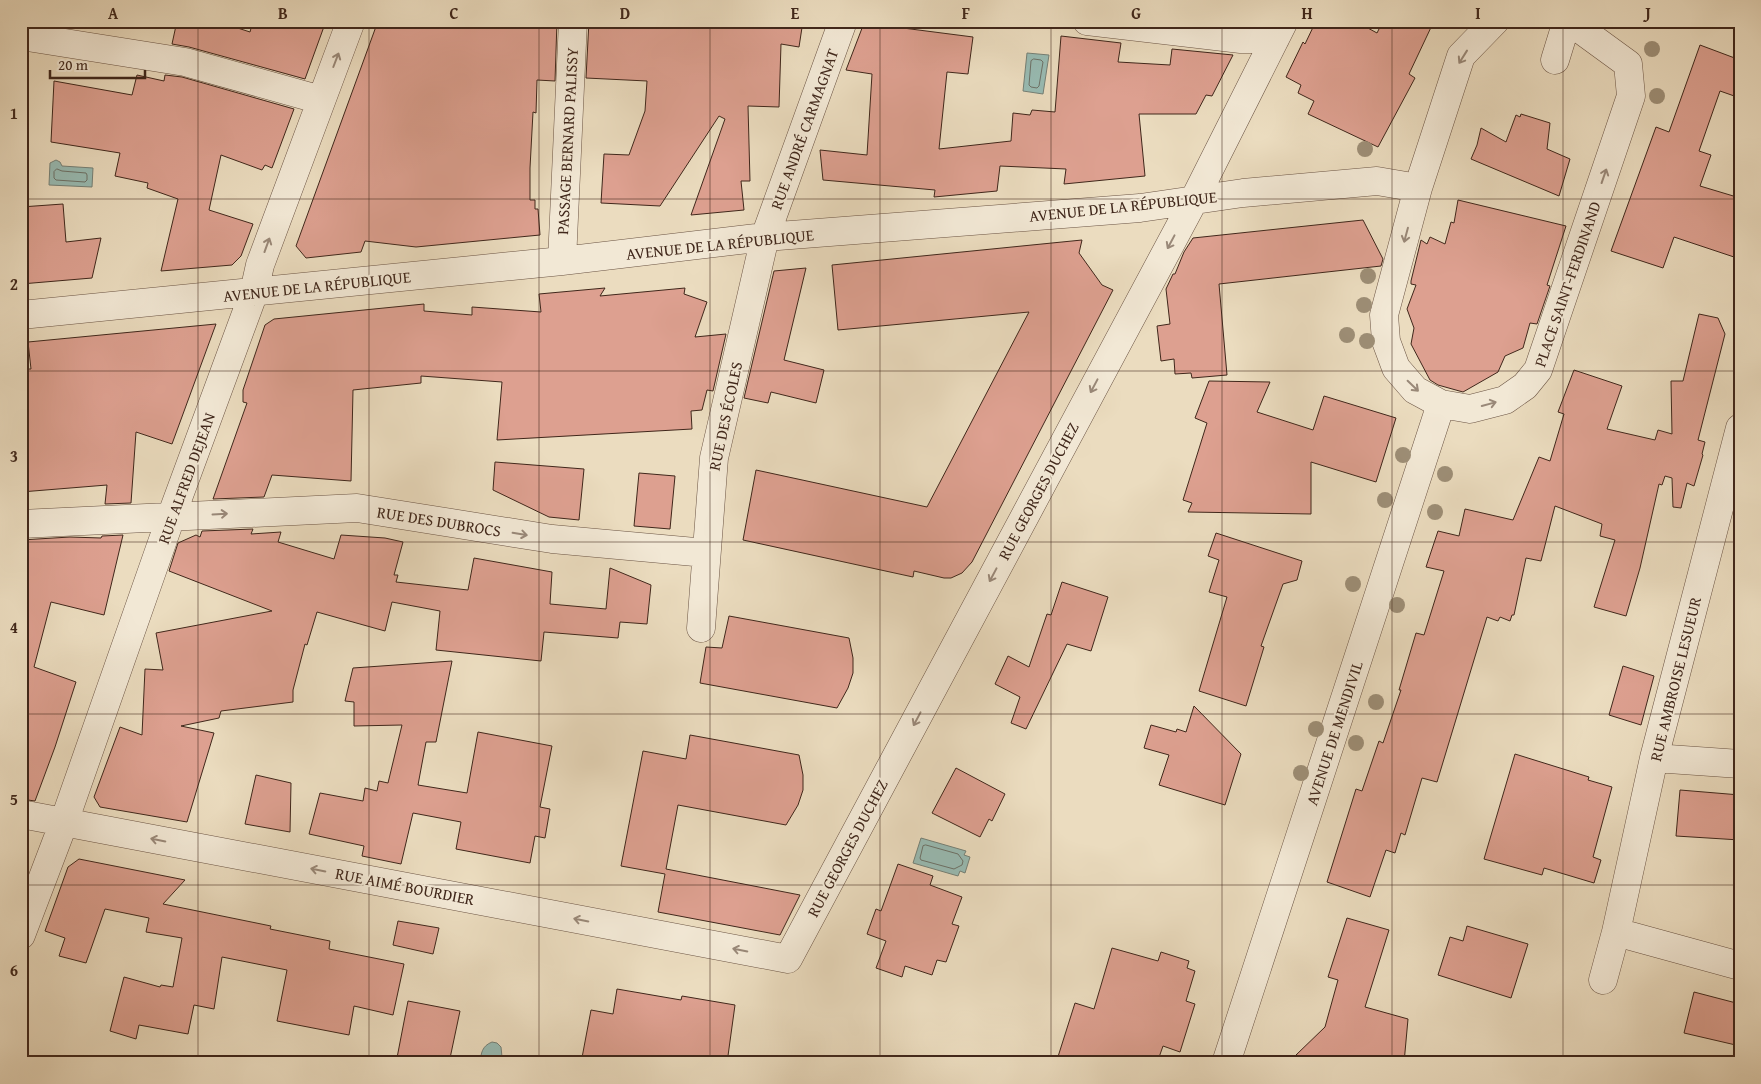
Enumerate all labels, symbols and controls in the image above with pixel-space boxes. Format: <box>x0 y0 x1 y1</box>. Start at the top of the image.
text: A <box>108 1 119 25</box>
text: B <box>278 1 288 25</box>
text: C <box>449 1 459 25</box>
text: D <box>620 1 630 25</box>
text: E <box>791 1 800 25</box>
text: F <box>962 1 970 25</box>
text: G <box>1131 1 1141 25</box>
text: H <box>1301 1 1313 25</box>
text: I <box>1475 1 1481 25</box>
text: J <box>1642 1 1651 25</box>
street label: RUE ANDRÉ CARMAGNAT <box>764 45 844 213</box>
street label: PASSAGE BERNARD PALISSY <box>550 46 584 235</box>
scale bar <box>50 48 145 80</box>
one-way arrow <box>1458 50 1468 64</box>
one-way arrow <box>332 53 341 68</box>
text: 20 m <box>58 54 89 75</box>
text: 1 <box>10 101 18 125</box>
one-way arrow <box>1600 168 1609 184</box>
street label: AVENUE DE LA RÉPUBLIQUE <box>1028 184 1218 228</box>
street label: PLACE SAINT-FERDINAND <box>1527 198 1607 370</box>
street label: AVENUE DE LA RÉPUBLIQUE <box>625 222 815 266</box>
one-way arrow <box>1400 226 1410 242</box>
one-way arrow <box>1166 235 1176 250</box>
one-way arrow <box>263 238 272 253</box>
street label: AVENUE DE LA RÉPUBLIQUE <box>222 264 412 308</box>
text: 2 <box>10 272 18 296</box>
street label: RUE DES ÉCOLES <box>702 359 748 473</box>
one-way arrow <box>1089 378 1099 393</box>
one-way arrow <box>1407 380 1419 392</box>
one-way arrow <box>1480 399 1496 408</box>
street label: RUE ALFRED DEJEAN <box>151 408 221 547</box>
street label: RUE GEORGES DUCHEZ <box>992 418 1084 564</box>
text: 3 <box>10 444 18 468</box>
street label: RUE DES DUBROCS <box>375 499 503 543</box>
one-way arrow <box>212 510 228 519</box>
one-way arrow <box>512 529 528 539</box>
one-way arrow <box>988 568 998 583</box>
street label: RUE AMBROISE LESUEUR <box>1643 594 1707 764</box>
text: 4 <box>10 615 18 639</box>
street label: AVENUE DE MENDIVIL <box>1299 658 1369 808</box>
one-way arrow <box>911 711 921 725</box>
street label: RUE GEORGES DUCHEZ <box>801 775 893 921</box>
text: 5 <box>10 787 18 811</box>
one-way arrow <box>151 835 167 844</box>
street label: RUE AIMÉ BOURDIER <box>333 861 477 911</box>
one-way arrow <box>310 865 326 874</box>
one-way arrow <box>573 914 589 924</box>
one-way arrow <box>733 944 749 954</box>
text: 6 <box>10 958 18 982</box>

